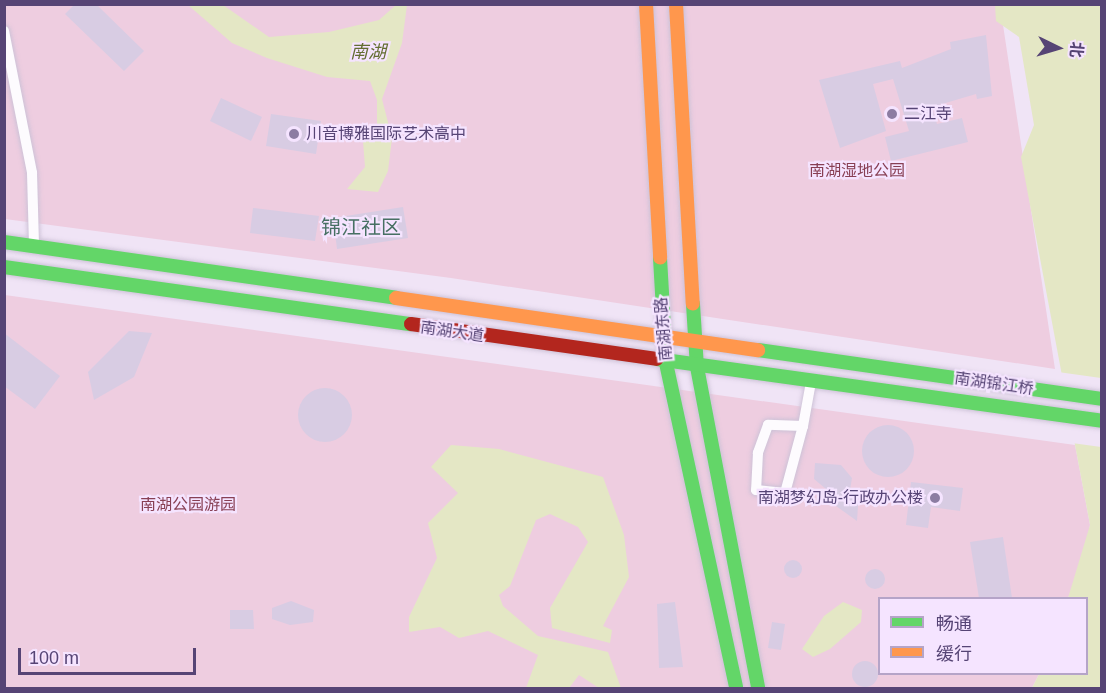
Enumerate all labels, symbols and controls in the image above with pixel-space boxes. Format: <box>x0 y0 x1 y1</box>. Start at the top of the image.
north arrow <box>1028 18 1088 78</box>
water label: 南湖 <box>350 41 386 63</box>
text: 北 <box>1067 41 1086 58</box>
place label: 二江寺 <box>904 104 952 124</box>
marker: 二江寺 <box>885 107 899 121</box>
place label: 川音博雅国际艺术高中 <box>306 124 466 144</box>
marker: 川音博雅国际艺术高中 <box>287 127 301 141</box>
park label: 南湖湿地公园 <box>809 161 905 181</box>
district label: 锦江社区 <box>321 215 401 239</box>
street label: 南湖东路 <box>652 296 676 362</box>
street label: 南湖大道 <box>419 318 485 346</box>
street label: 南湖锦江桥 <box>953 369 1035 399</box>
place label: 南湖梦幻岛-行政办公楼 <box>758 488 923 508</box>
marker: 南湖梦幻岛-行政办公楼 <box>928 491 942 505</box>
park label: 南湖公园游园 <box>140 495 236 515</box>
legend <box>878 597 1088 675</box>
text: 畅通 <box>936 614 972 634</box>
scale bar <box>21 636 200 674</box>
text: 缓行 <box>936 644 972 664</box>
text: 100 m <box>29 648 79 668</box>

